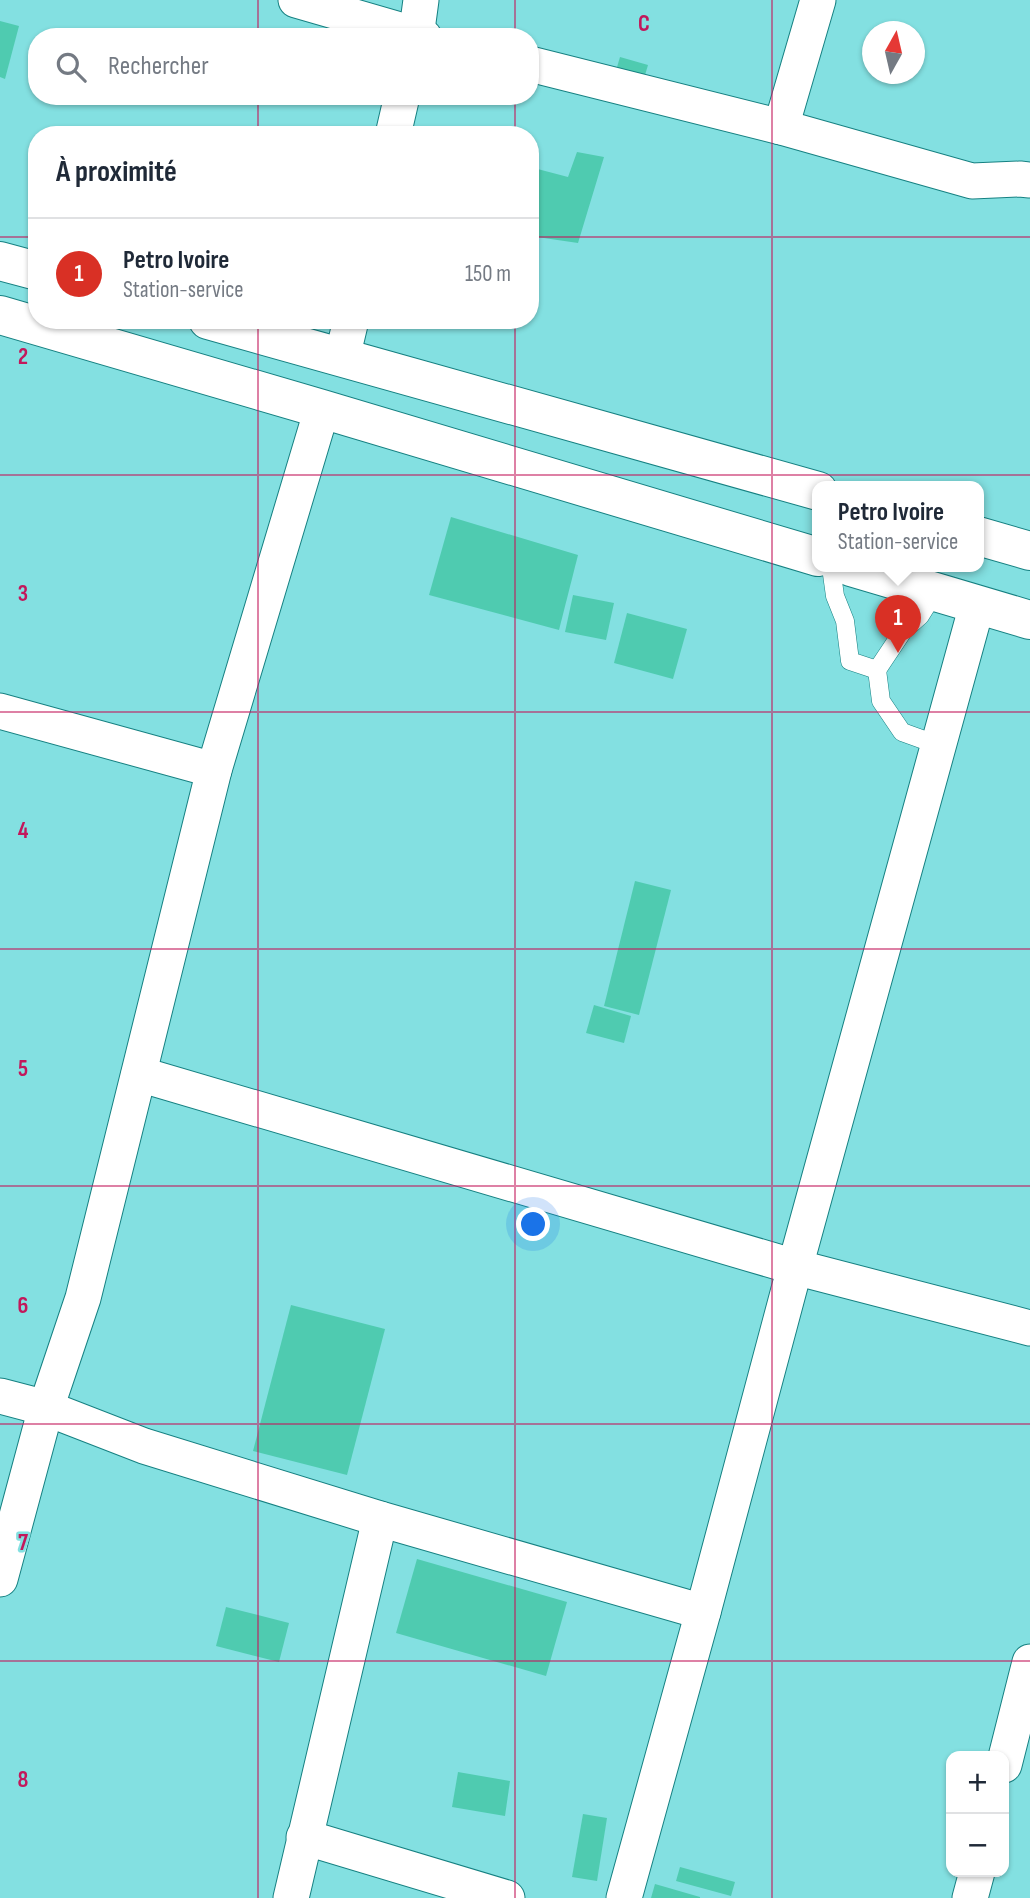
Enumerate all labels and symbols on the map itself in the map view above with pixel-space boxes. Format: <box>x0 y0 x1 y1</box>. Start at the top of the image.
text: C <box>638 10 650 38</box>
north arrow <box>862 21 925 84</box>
text: 2 <box>18 343 28 371</box>
text: 3 <box>18 580 28 608</box>
pin: 1 <box>875 595 921 653</box>
text: 4 <box>18 817 29 845</box>
text: 5 <box>18 1055 28 1083</box>
your location <box>516 1207 550 1241</box>
text: 6 <box>18 1292 28 1320</box>
text: 7 <box>18 1529 28 1557</box>
text: 8 <box>18 1766 29 1794</box>

